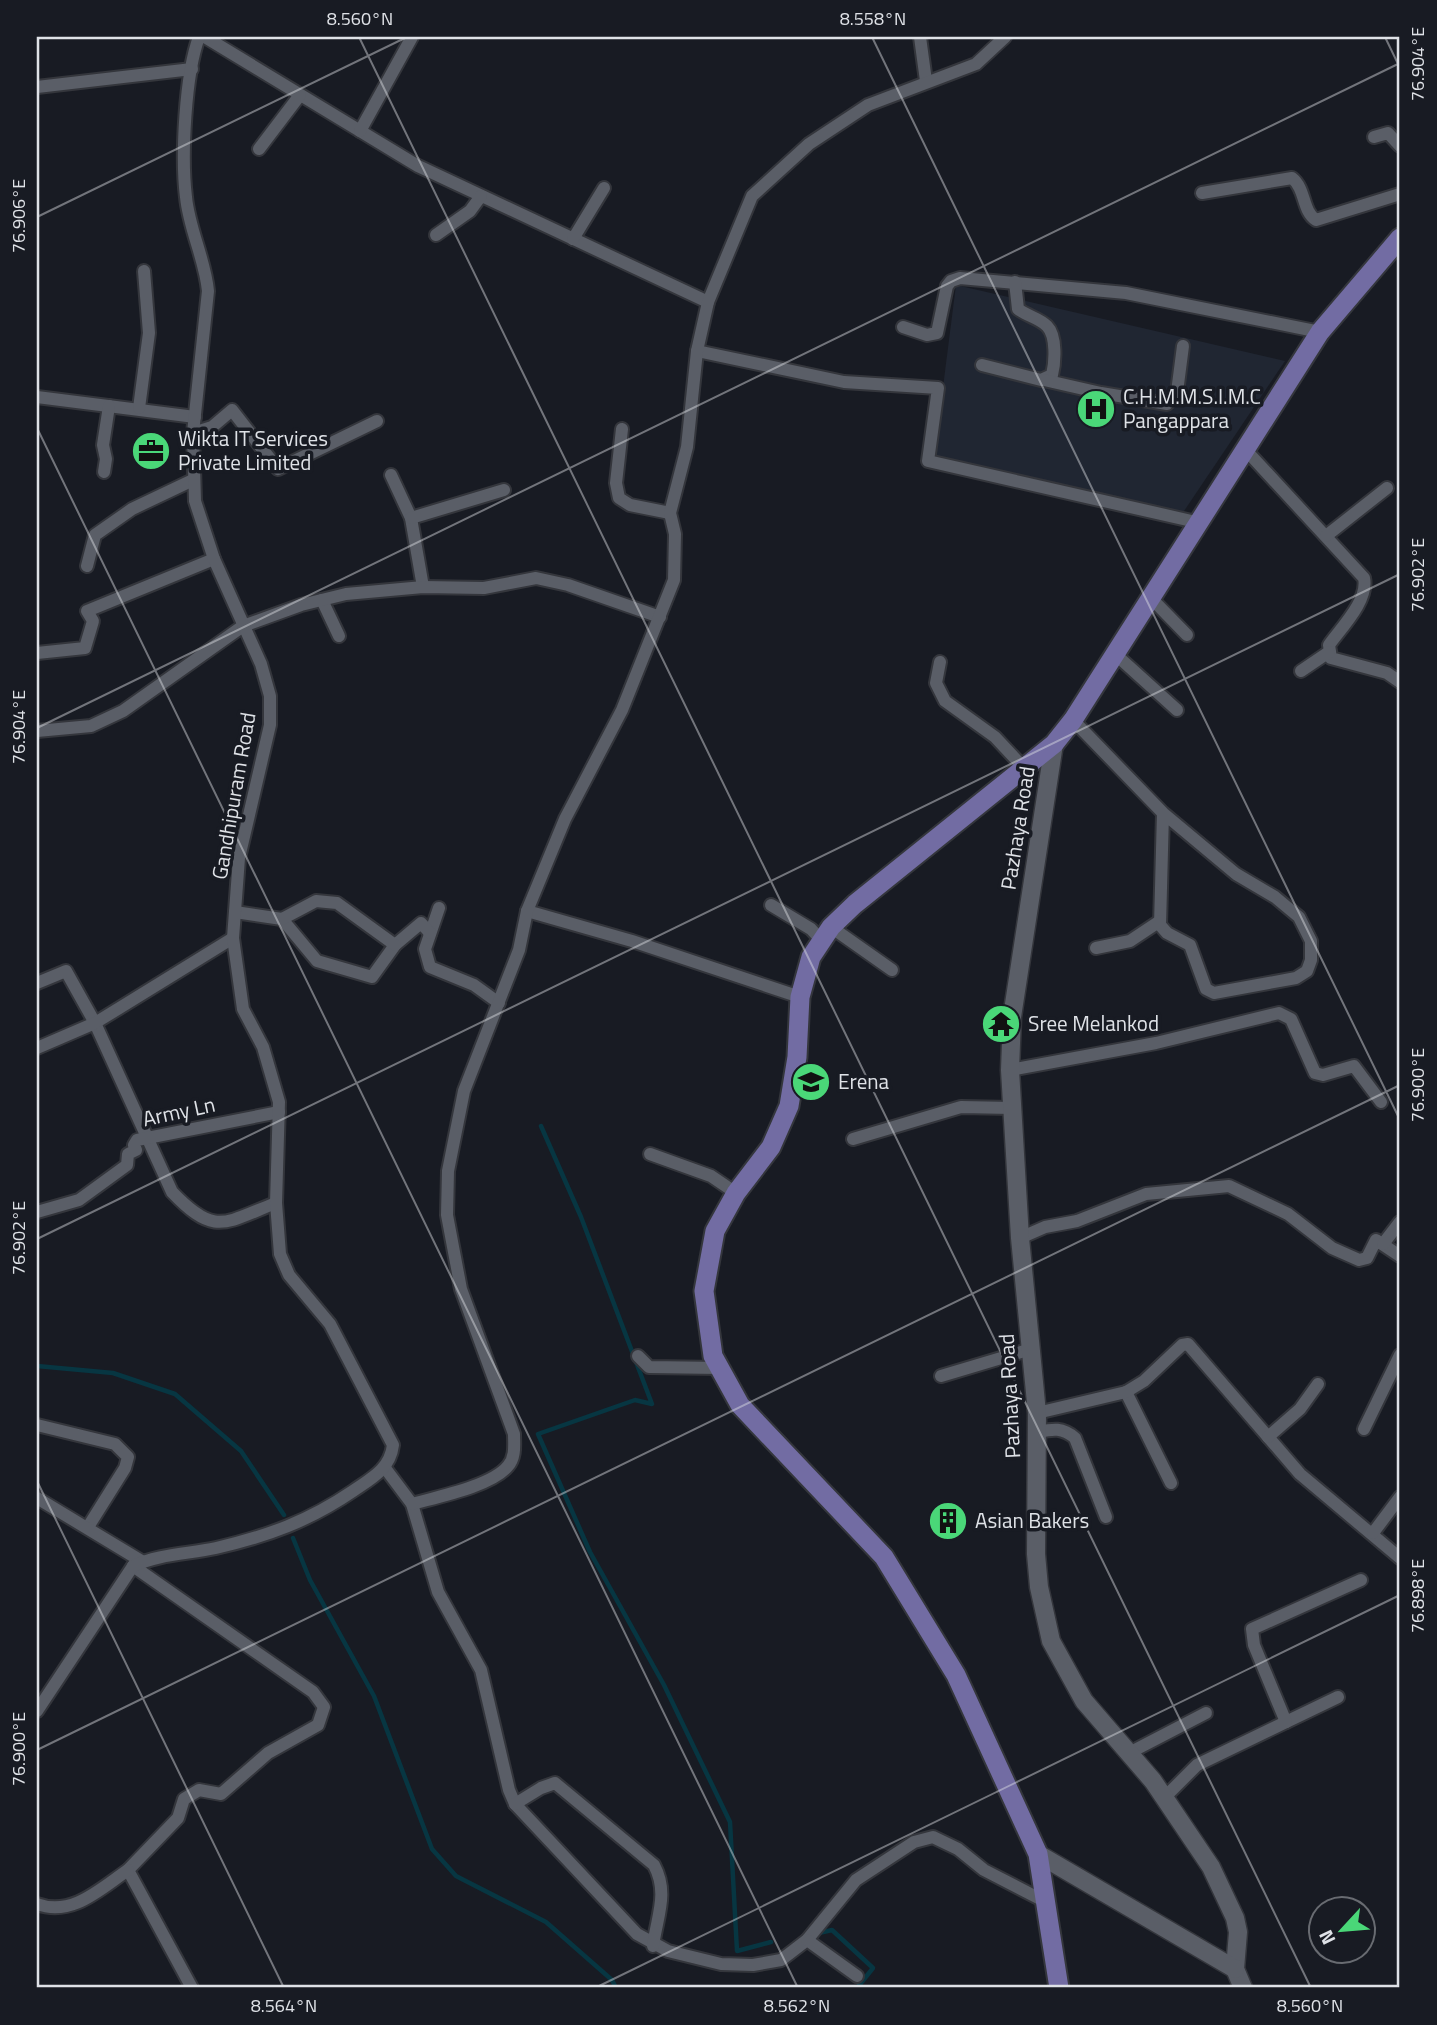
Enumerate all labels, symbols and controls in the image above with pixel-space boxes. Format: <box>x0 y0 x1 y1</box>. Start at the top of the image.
text: 8.560°N <box>327 5 393 32</box>
text: 8.558°N <box>840 5 906 32</box>
text: 76.904°E <box>1404 27 1431 101</box>
text: 76.906°E <box>5 179 32 253</box>
place label: C.H.M.M.S.I.M.C Pangappara <box>1123 380 1261 436</box>
hospital icon: C.H.M.M.S.I.M.C Pangappara <box>1075 388 1117 430</box>
place label: Wikta IT Services Private Limited <box>178 422 328 478</box>
office icon: Wikta IT Services Private Limited <box>130 430 172 472</box>
text: 76.902°E <box>1404 538 1431 612</box>
text: 76.904°E <box>5 690 32 764</box>
street label: Gandhipuram Road <box>203 710 263 882</box>
street label: Pazhaya Road <box>991 764 1043 892</box>
temple icon: Sree Melankod <box>980 1003 1022 1045</box>
place label: Sree Melankod <box>1028 1007 1159 1039</box>
text: 76.900°E <box>1404 1048 1431 1122</box>
school or university icon: Erena <box>790 1061 832 1103</box>
place label: Erena <box>838 1065 890 1097</box>
street label: Army Ln <box>140 1088 218 1134</box>
text: 76.902°E <box>5 1201 32 1275</box>
street label: Pazhaya Road <box>990 1333 1028 1459</box>
building icon: Asian Bakers <box>927 1500 969 1542</box>
place label: Asian Bakers <box>975 1504 1089 1536</box>
text: 76.898°E <box>1404 1559 1431 1633</box>
text: 76.900°E <box>5 1712 32 1786</box>
north arrow <box>1308 1896 1378 1966</box>
text: N <box>1310 1925 1342 1950</box>
text: 8.564°N <box>251 1992 317 2019</box>
text: 8.562°N <box>764 1992 830 2019</box>
text: 8.560°N <box>1277 1992 1343 2019</box>

